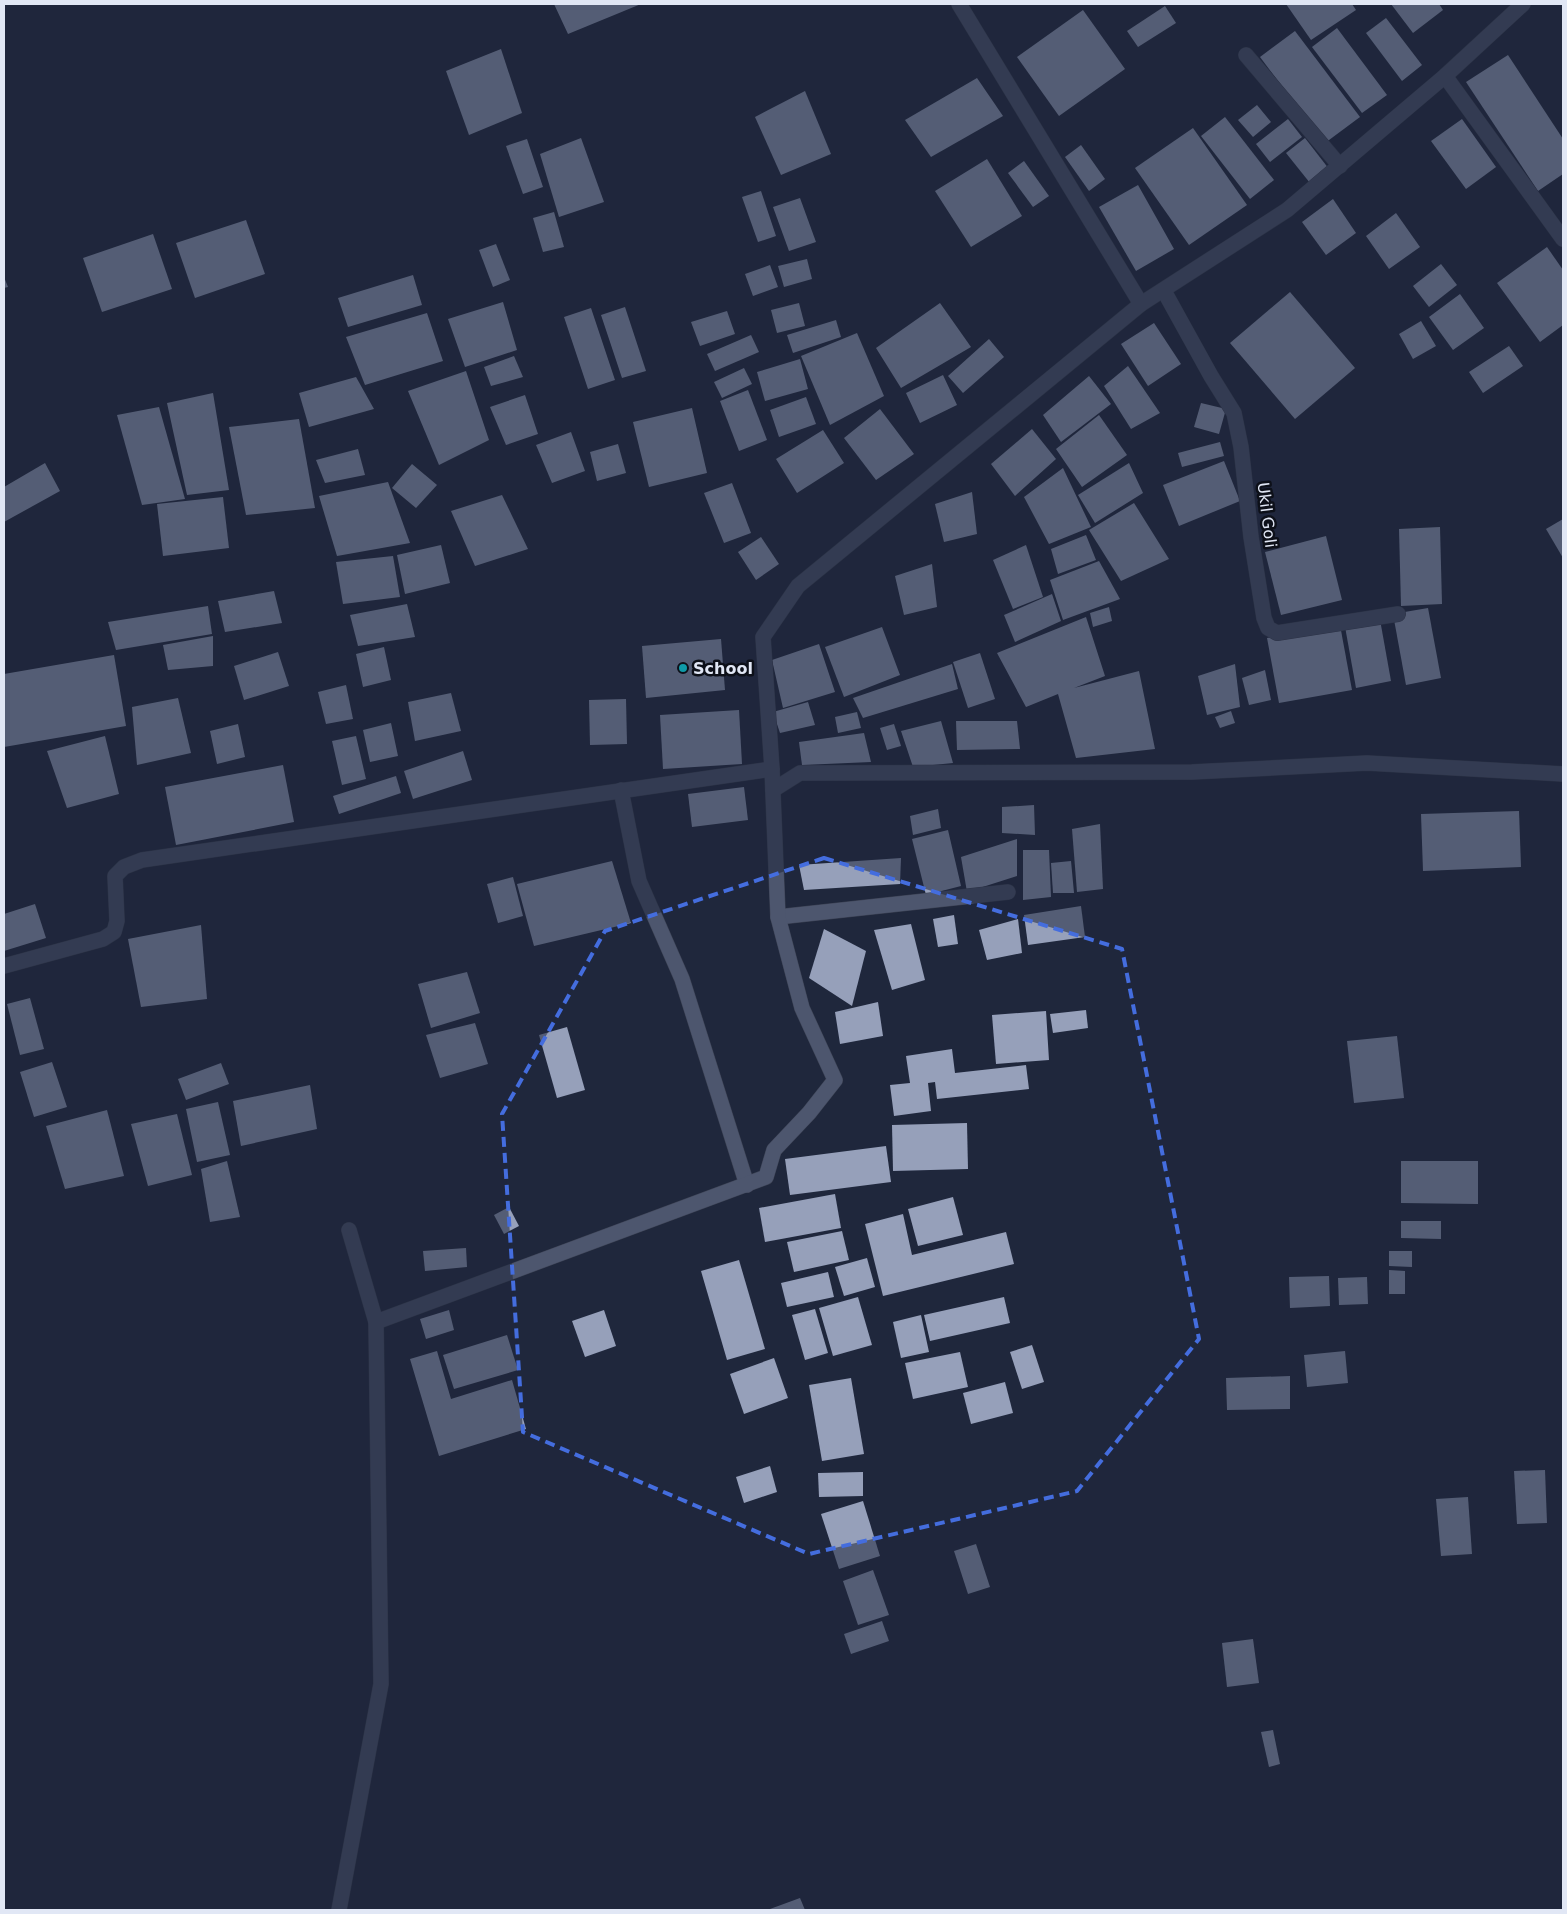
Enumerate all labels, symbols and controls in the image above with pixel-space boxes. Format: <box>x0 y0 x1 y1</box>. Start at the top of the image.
street label: Ukil Goli <box>1254 481 1280 549</box>
place label: School <box>693 659 753 678</box>
marker: School <box>677 662 689 674</box>

